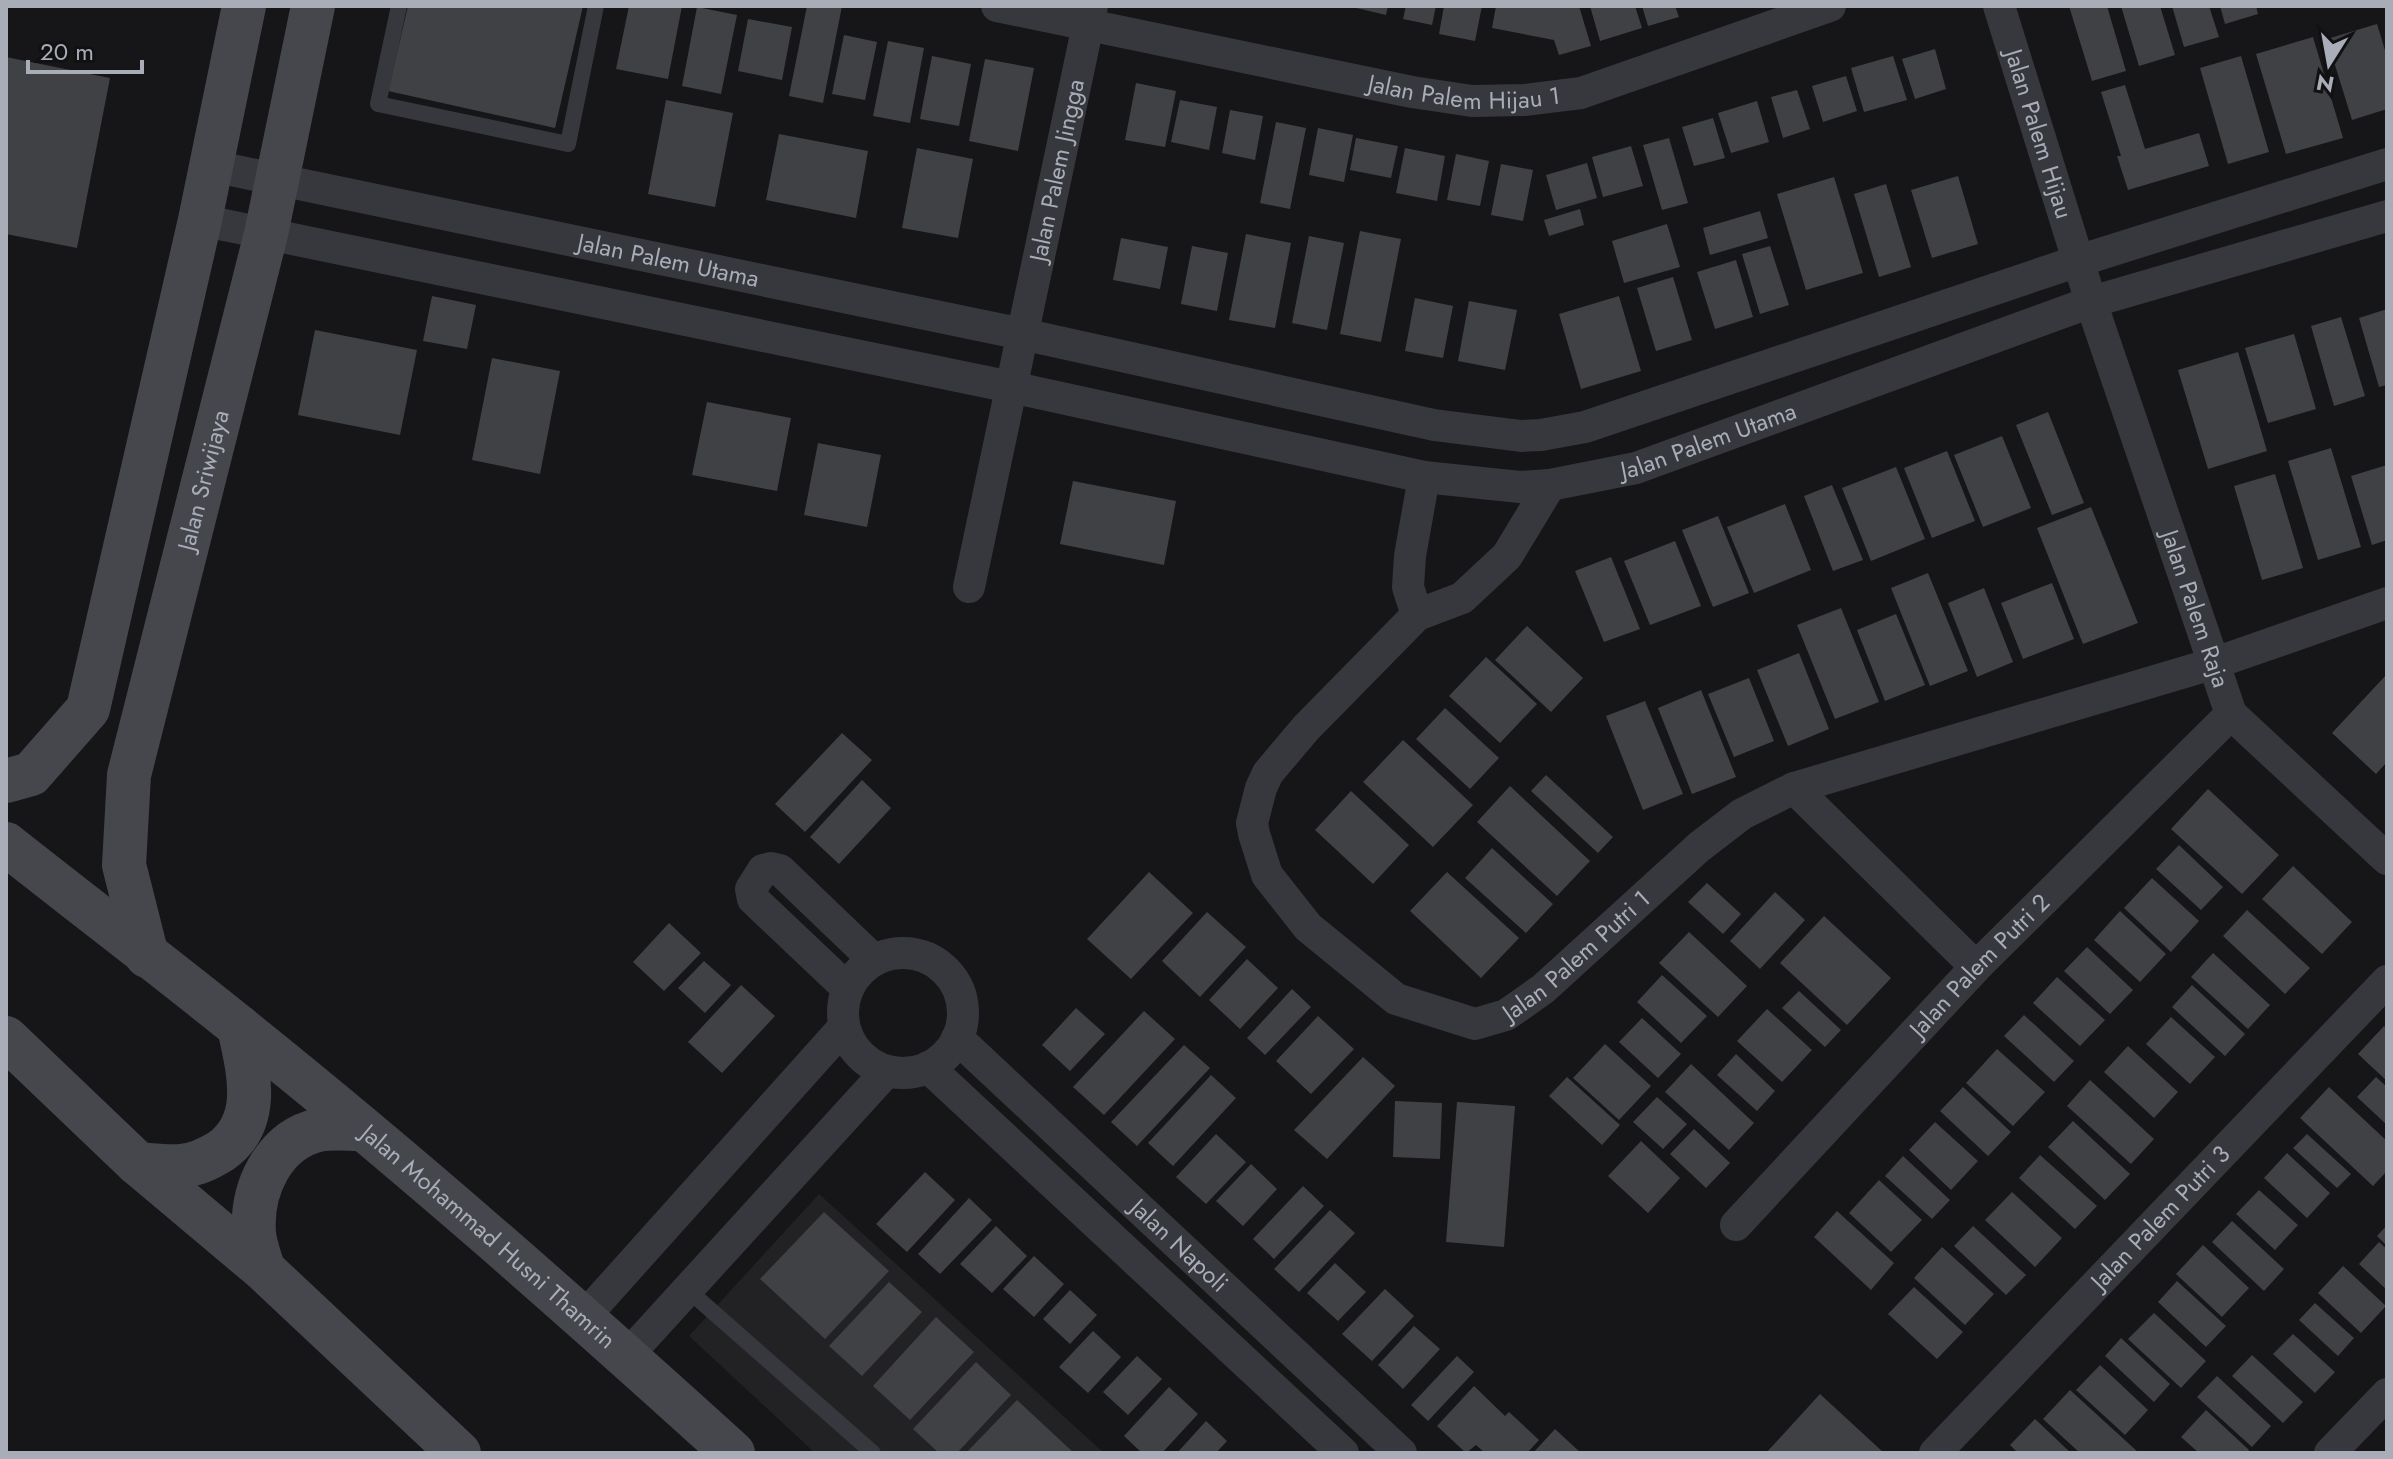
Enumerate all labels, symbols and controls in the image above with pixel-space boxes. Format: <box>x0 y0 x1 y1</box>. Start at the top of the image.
scale bar <box>28 24 142 74</box>
north arrow <box>2289 24 2369 104</box>
text: 20 m <box>40 34 94 69</box>
street label: Jalan Palem Hijau <box>1996 42 2082 223</box>
street label: Jalan Palem Hijau 1 <box>1362 65 1562 118</box>
text: N <box>2314 66 2337 101</box>
street label: Jalan Palem Jingga <box>1020 76 1093 267</box>
street label: Jalan Palem Utama <box>571 224 762 296</box>
street label: Jalan Palem Utama <box>1615 393 1801 488</box>
street label: Jalan Sriwijaya <box>168 406 238 557</box>
street label: Jalan Palem Raja <box>2152 522 2239 692</box>
street label: Jalan Palem Putri 1 <box>1493 882 1658 1031</box>
street label: Jalan Palem Putri 2 <box>1899 885 2057 1047</box>
street label: Jalan Mohammad Husni Thamrin <box>351 1114 624 1357</box>
street label: Jalan Palem Putri 3 <box>2080 1137 2238 1299</box>
street label: Jalan Napoli <box>1120 1188 1236 1300</box>

